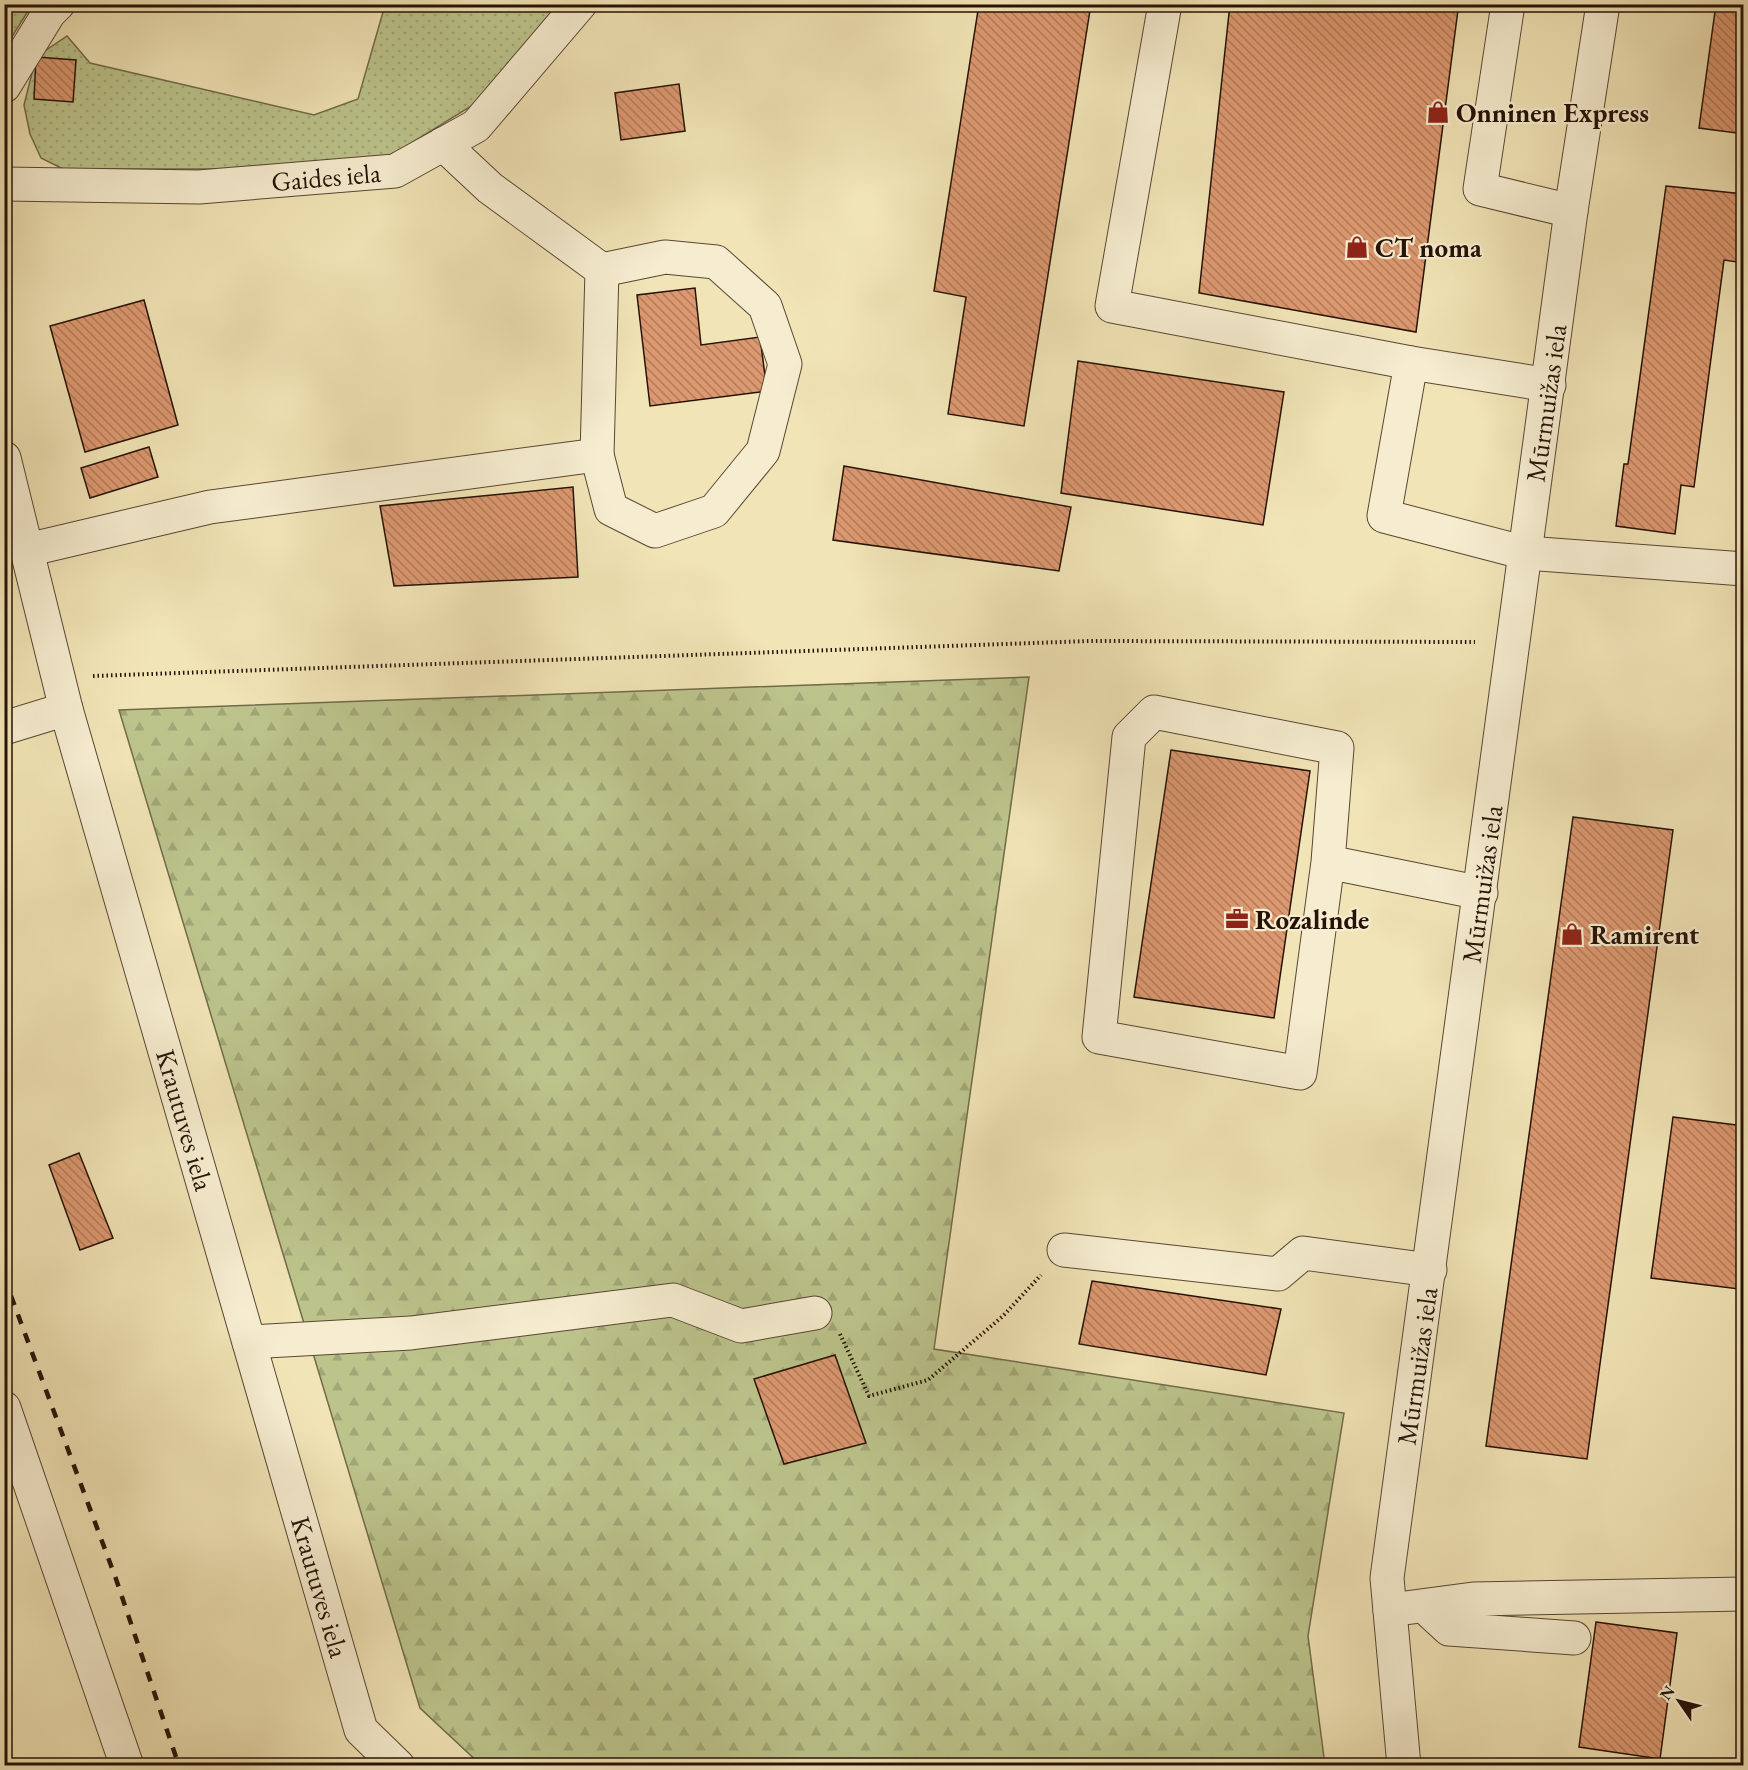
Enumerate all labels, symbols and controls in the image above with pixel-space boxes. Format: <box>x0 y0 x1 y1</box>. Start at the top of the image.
place label: Onninen Express <box>1456 95 1649 130</box>
shop icon: Onninen Express <box>1425 99 1451 125</box>
street label: Gaides iela <box>270 155 382 199</box>
place label: CT noma <box>1375 230 1482 265</box>
shop icon: CT noma <box>1344 234 1370 260</box>
street label: Mūrmuižas iela <box>1518 322 1574 484</box>
street label: Mūrmuižas iela <box>1454 803 1510 965</box>
place label: Rozalinde <box>1255 902 1369 937</box>
office icon: Rozalinde <box>1224 906 1250 932</box>
place label: Ramirent <box>1590 917 1699 952</box>
shop icon: Ramirent <box>1559 921 1585 947</box>
street label: Krautuves iela <box>148 1045 222 1195</box>
street label: Mūrmuižas iela <box>1389 1285 1445 1447</box>
street label: Krautuves iela <box>283 1512 357 1662</box>
north arrow <box>1649 1671 1709 1731</box>
text: N <box>1655 1681 1679 1704</box>

